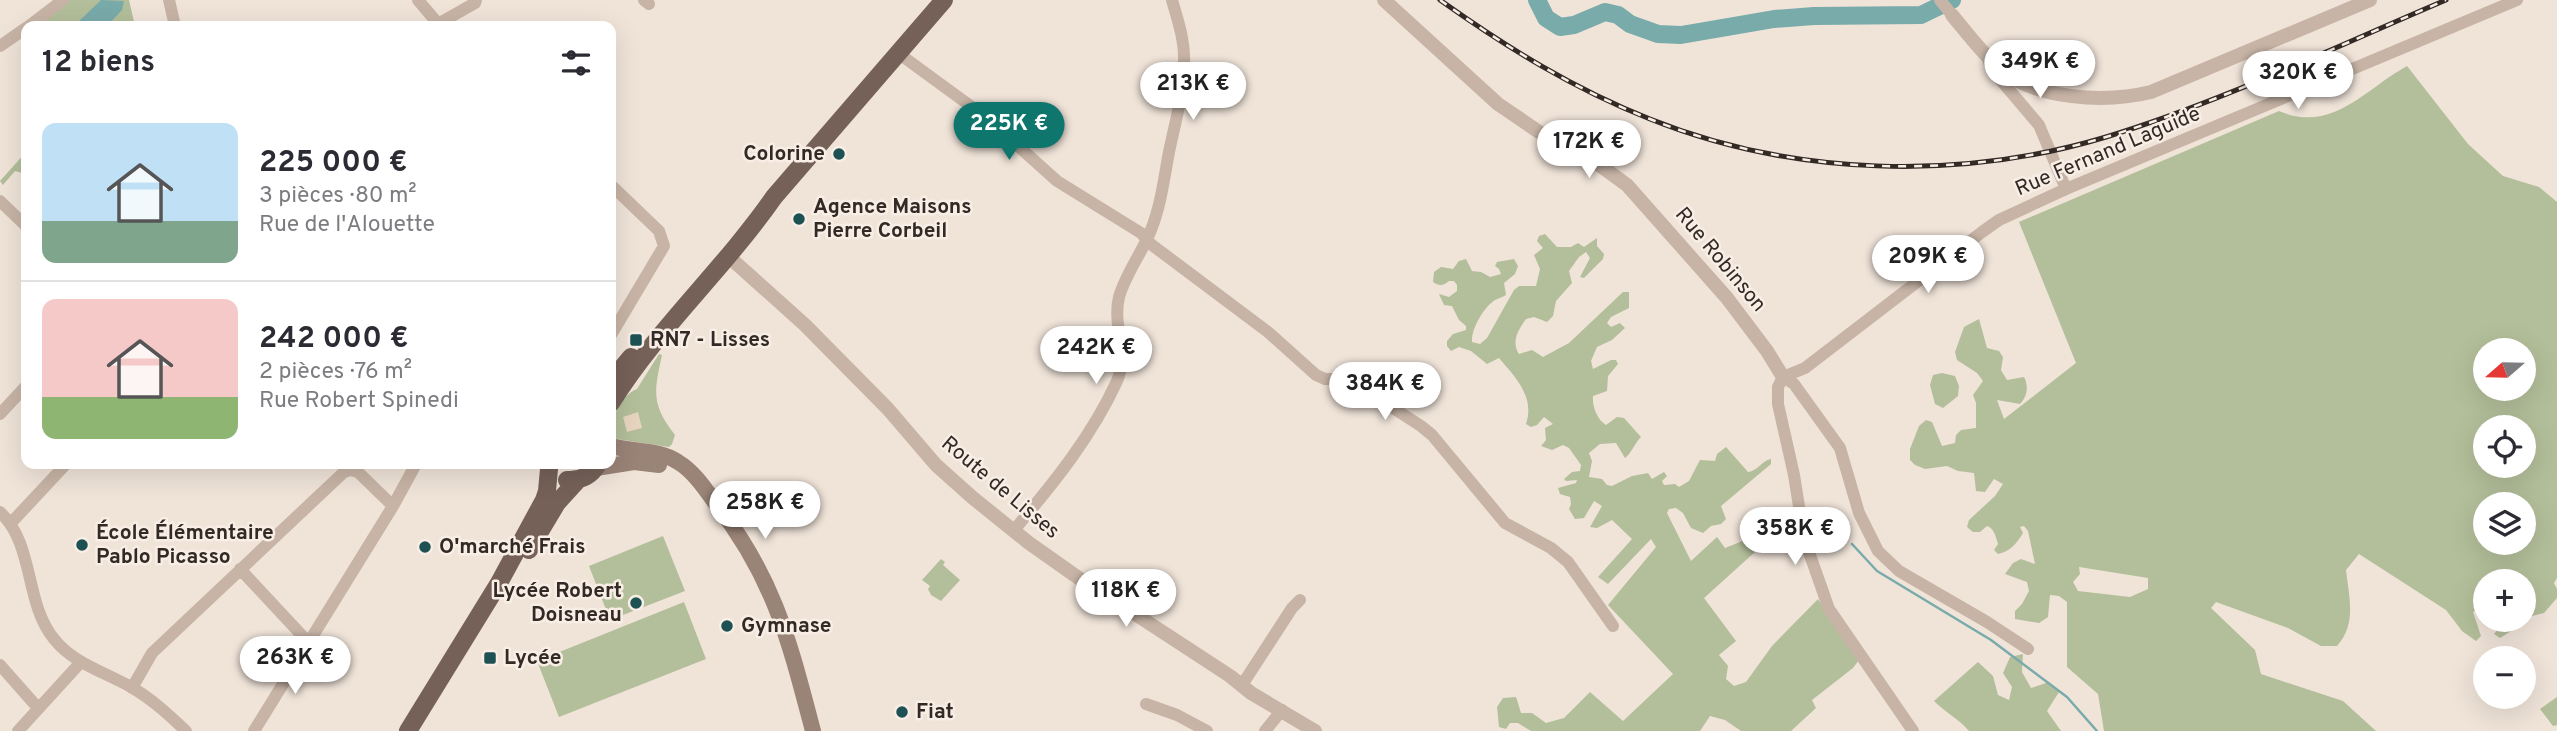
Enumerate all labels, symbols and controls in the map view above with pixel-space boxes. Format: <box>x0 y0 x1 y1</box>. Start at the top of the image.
pin: 349K € <box>1983 41 2097 100</box>
icon: filters <box>557 44 595 82</box>
text: 12 biens <box>42 45 155 82</box>
text: 349K € <box>2000 48 2080 77</box>
pin: 320K € <box>2241 52 2355 111</box>
text: 320K € <box>2258 59 2338 88</box>
pin: 213K € <box>1136 62 1250 122</box>
text: 213K € <box>1156 70 1230 99</box>
street label: Rue Fernand Laguide <box>2011 101 2205 203</box>
pin: 225K € <box>952 102 1066 162</box>
text: 225K € <box>970 110 1048 139</box>
pin: 172K € <box>1532 120 1646 180</box>
text: 172K € <box>1553 128 1625 157</box>
place label: Colorine <box>743 141 825 168</box>
text: 225 000 € <box>259 145 407 182</box>
marker: Colorine <box>831 146 847 162</box>
icon: home <box>98 151 182 235</box>
text: 3 pièces · 80 m² <box>259 182 417 211</box>
place label: Agence Maisons Pierre Corbeil <box>813 194 972 245</box>
street label: Rue Robinson <box>1668 202 1772 318</box>
text: Rue de l'Alouette <box>259 211 435 240</box>
marker: Agence Maisons Pierre Corbeil <box>791 211 807 227</box>
pin: 209K € <box>1871 236 1985 295</box>
text: 209K € <box>1888 243 1968 272</box>
text: 242 000 € <box>259 321 408 358</box>
pin: 242K € <box>1039 326 1153 386</box>
icon: home <box>98 327 182 411</box>
place label: RN7 - Lisses <box>650 327 770 354</box>
marker: RN7 - Lisses <box>628 332 644 348</box>
text: 242K € <box>1056 334 1136 363</box>
north arrow <box>2473 338 2536 401</box>
map controls <box>2473 338 2536 709</box>
text: 2 pièces · 76 m² <box>259 358 412 387</box>
pin: 384K € <box>1328 362 1442 422</box>
text: 384K € <box>1345 370 1425 399</box>
text: Rue Robert Spinedi <box>259 387 459 416</box>
button: locate <box>2473 415 2536 478</box>
street label: Route de Lisses <box>935 431 1065 545</box>
pin: 258K € <box>708 482 822 541</box>
text: 258K € <box>725 489 805 518</box>
button: layers <box>2473 492 2536 555</box>
pin: 358K € <box>1738 508 1852 567</box>
text: 358K € <box>1756 515 1834 544</box>
place label: École Élémentaire Pablo Picasso <box>96 519 274 571</box>
place label: O'marché Frais <box>439 534 586 561</box>
marker: École Élémentaire Pablo Picasso <box>74 537 90 553</box>
marker: O'marché Frais <box>417 539 433 555</box>
button: + <box>2473 569 2536 632</box>
pin: 118K € <box>1069 570 1183 629</box>
text: 118K € <box>1091 577 1161 606</box>
place label: Lycée Robert Doisneau <box>493 578 622 629</box>
marker: Lycée Robert Doisneau <box>628 595 644 611</box>
place label: Gymnase <box>741 613 832 640</box>
marker: Gymnase <box>719 618 735 634</box>
pin: 263K € <box>238 636 352 696</box>
text: 263K € <box>256 644 334 673</box>
place label: Lycée <box>504 645 561 672</box>
button: − <box>2473 646 2536 709</box>
marker: Lycée <box>482 650 498 666</box>
place label: Fiat <box>916 699 954 726</box>
marker: Fiat <box>894 704 910 720</box>

